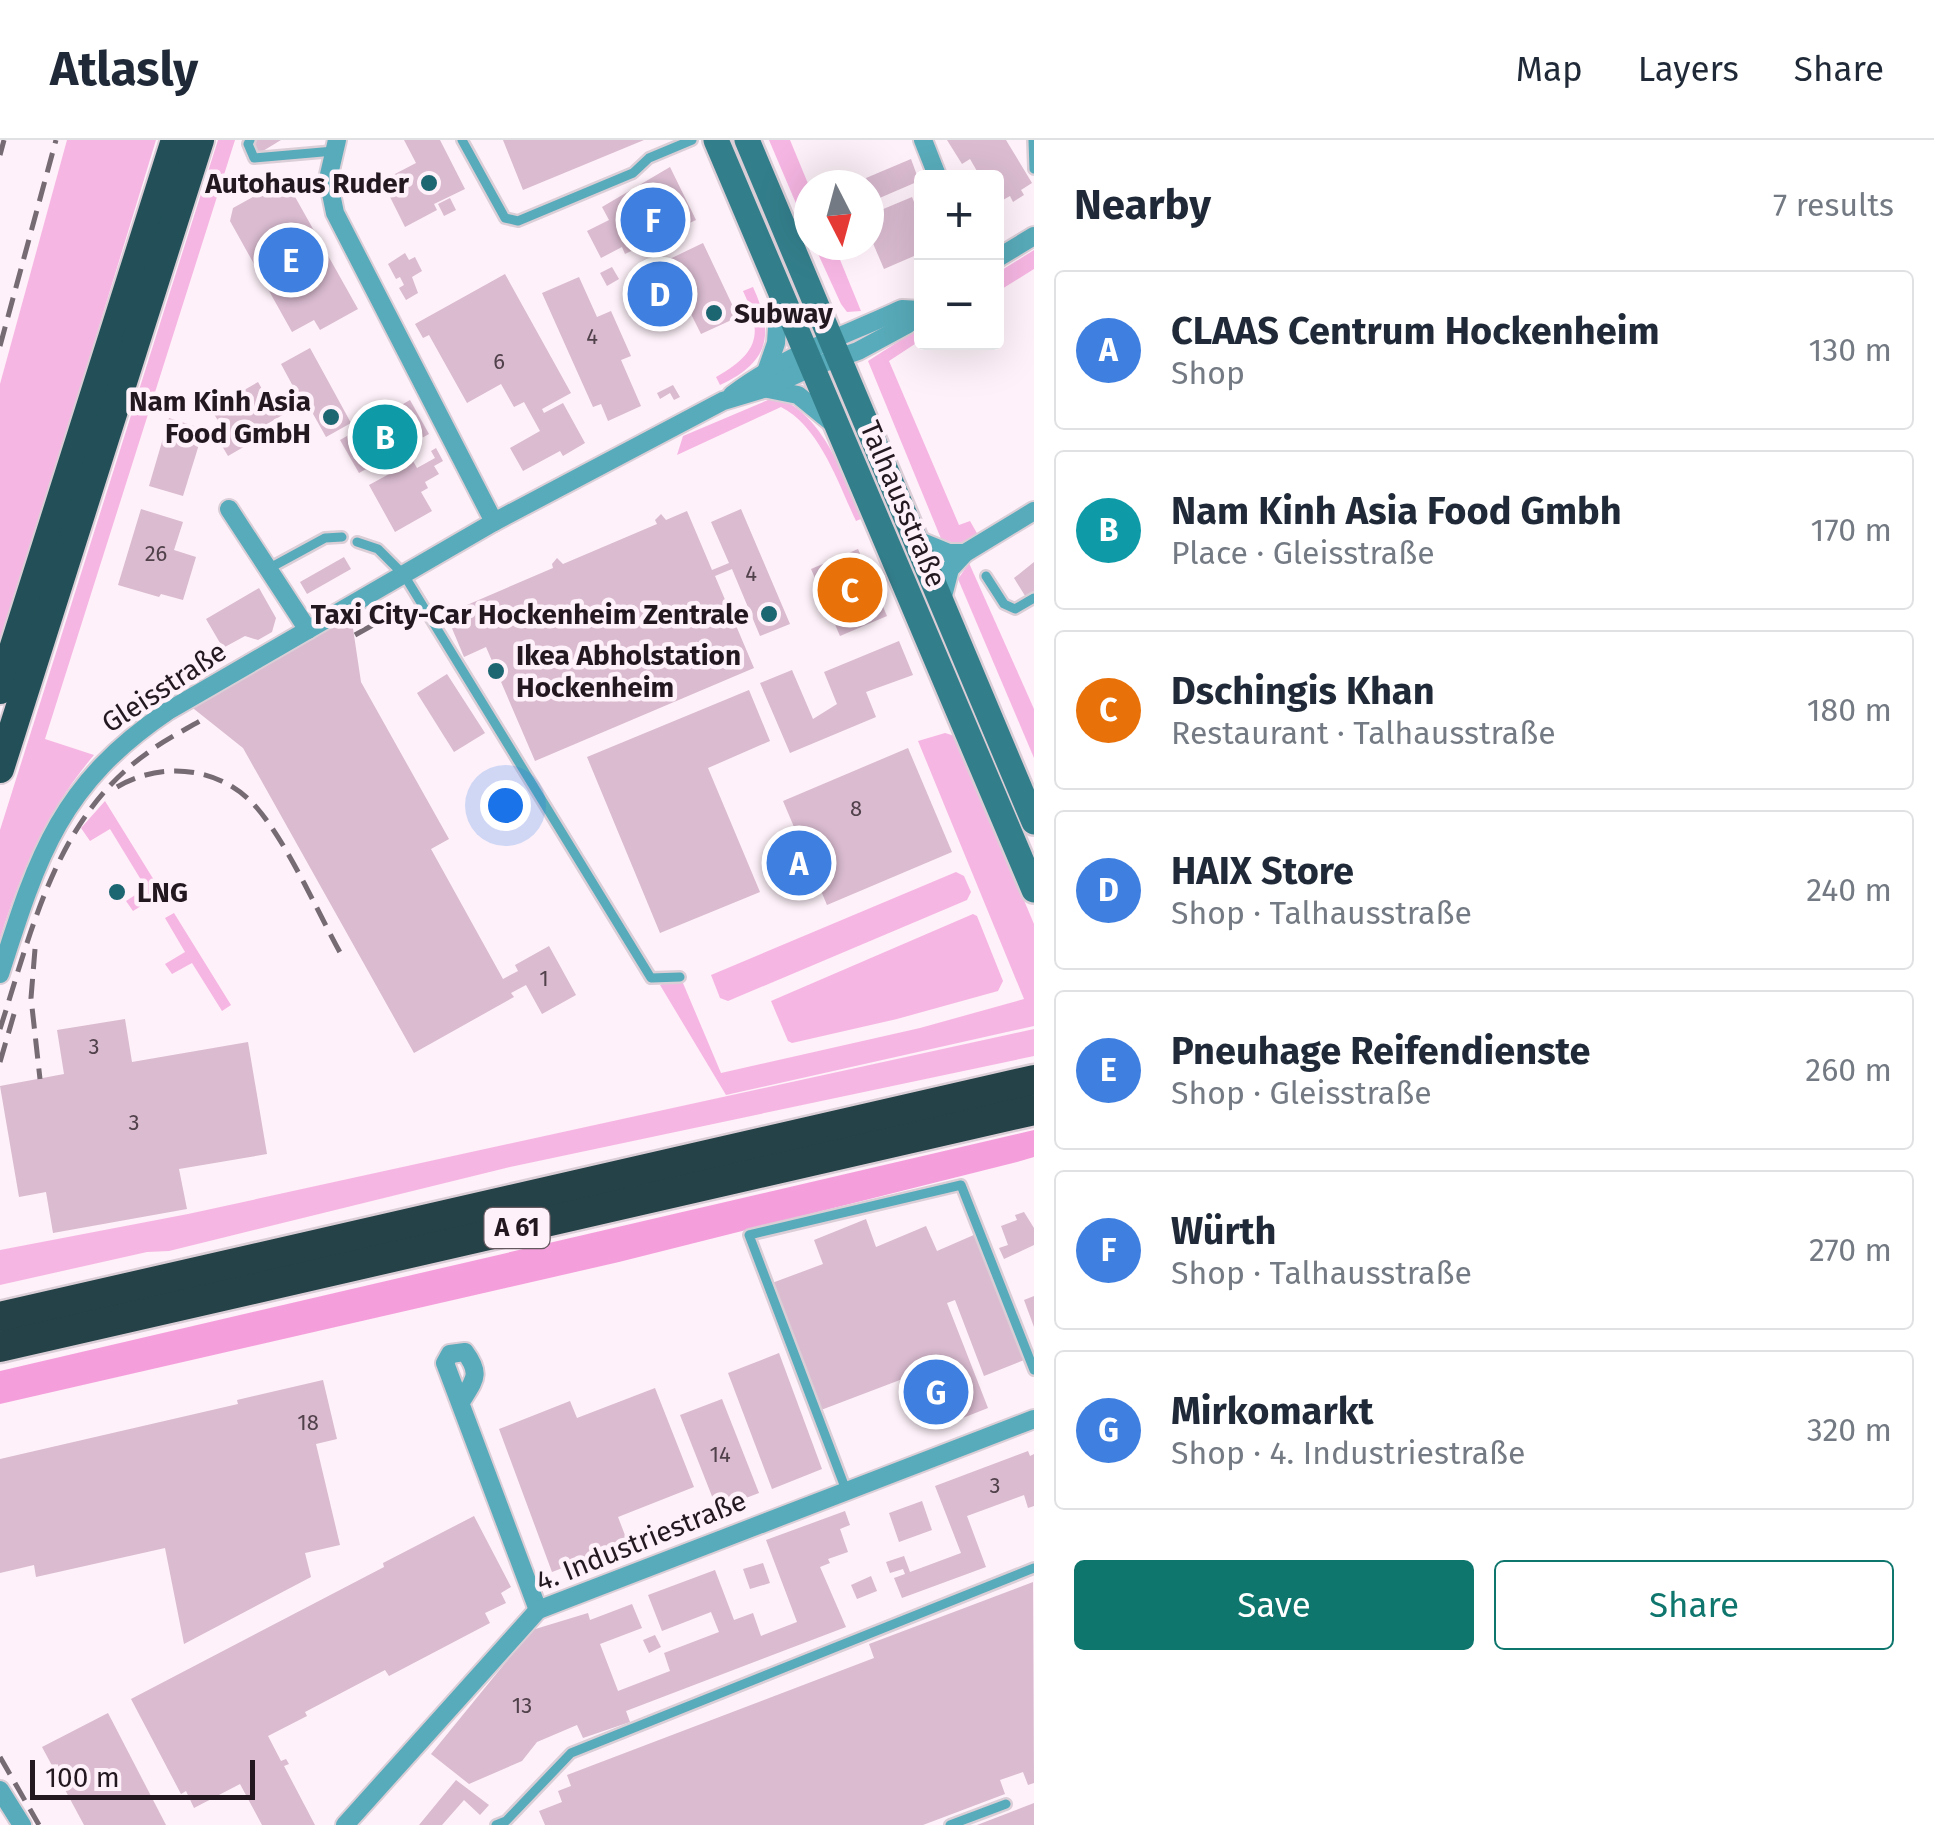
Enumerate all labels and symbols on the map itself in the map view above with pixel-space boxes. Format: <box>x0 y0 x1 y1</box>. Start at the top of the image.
place label: Autohaus Ruder <box>204 167 410 200</box>
north arrow <box>794 170 884 260</box>
marker: Autohaus Ruder <box>418 172 440 194</box>
pin: F <box>620 182 686 258</box>
pin: E <box>258 222 324 298</box>
pin: D <box>628 256 692 332</box>
place label: Subway <box>734 297 833 330</box>
marker: Subway <box>703 302 725 324</box>
house number: 4 <box>586 323 598 350</box>
house number: 6 <box>493 348 505 375</box>
place label: Nam Kinh Asia Food GmbH <box>129 385 311 450</box>
pin: B <box>352 400 418 474</box>
marker: Nam Kinh Asia Food GmbH <box>320 406 342 428</box>
street label: Talhausstraße <box>853 416 953 592</box>
house number: 26 <box>145 540 167 567</box>
pin: C <box>818 552 882 628</box>
house number: 4 <box>745 560 757 587</box>
place label: Taxi City-Car Hockenheim Zentrale <box>311 598 749 631</box>
marker: Taxi City-Car Hockenheim Zentrale <box>758 603 780 625</box>
street label: Gleisstraße <box>96 635 232 739</box>
place label: Ikea Abholstation Hockenheim <box>516 639 741 704</box>
marker: Ikea Abholstation Hockenheim <box>485 660 507 682</box>
your location <box>480 780 531 831</box>
house number: 8 <box>850 795 862 822</box>
pin: A <box>766 826 832 900</box>
place label: LNG <box>137 876 188 909</box>
marker: LNG <box>106 881 128 903</box>
house number: 1 <box>539 965 549 992</box>
house number: 3 <box>89 1033 99 1060</box>
house number: 3 <box>129 1109 139 1136</box>
road number: A 61 <box>484 1208 550 1248</box>
pin: G <box>904 1354 968 1430</box>
house number: 18 <box>297 1409 319 1436</box>
house number: 14 <box>709 1441 731 1468</box>
house number: 3 <box>990 1472 1000 1499</box>
street label: 4. Industriestraße <box>531 1484 751 1598</box>
house number: 13 <box>512 1692 532 1719</box>
scale bar <box>30 1755 255 1800</box>

